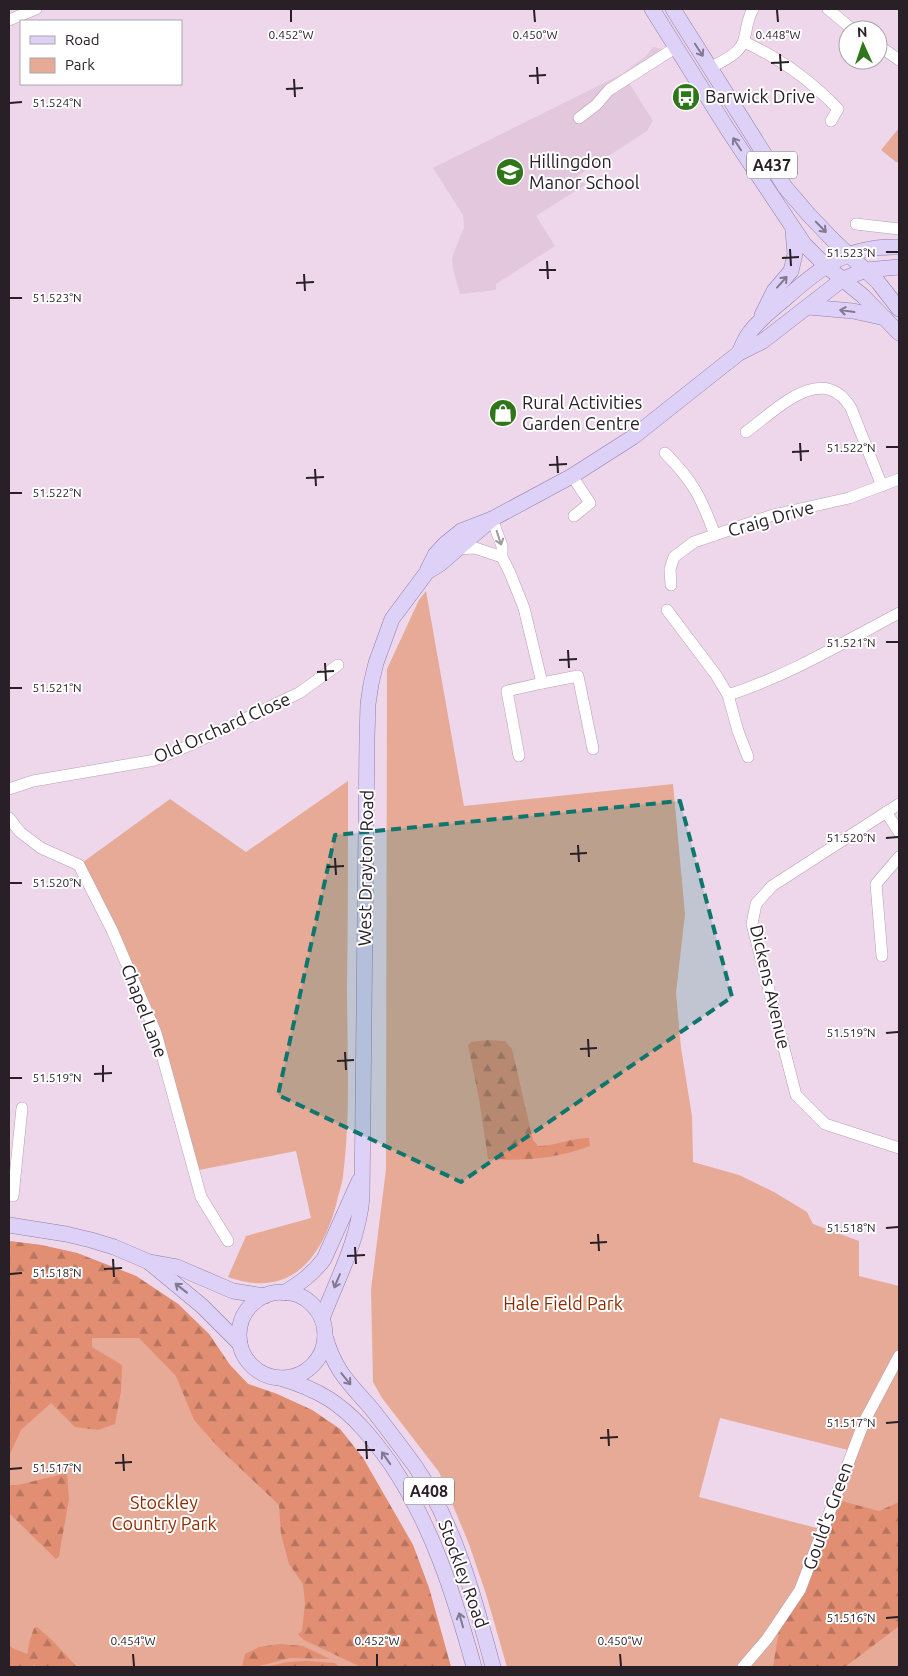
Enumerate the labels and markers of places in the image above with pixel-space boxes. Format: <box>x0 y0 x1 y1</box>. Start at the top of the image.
bus stop icon: Barwick Drive <box>671 82 701 112</box>
place label: Barwick Drive <box>705 86 815 106</box>
place label: Hillingdon Manor School <box>529 151 640 192</box>
school or university icon: Hillingdon Manor School <box>495 157 525 187</box>
place label: Rural Activities Garden Centre <box>522 392 642 433</box>
shop icon: Rural Activities Garden Centre <box>488 398 518 428</box>

